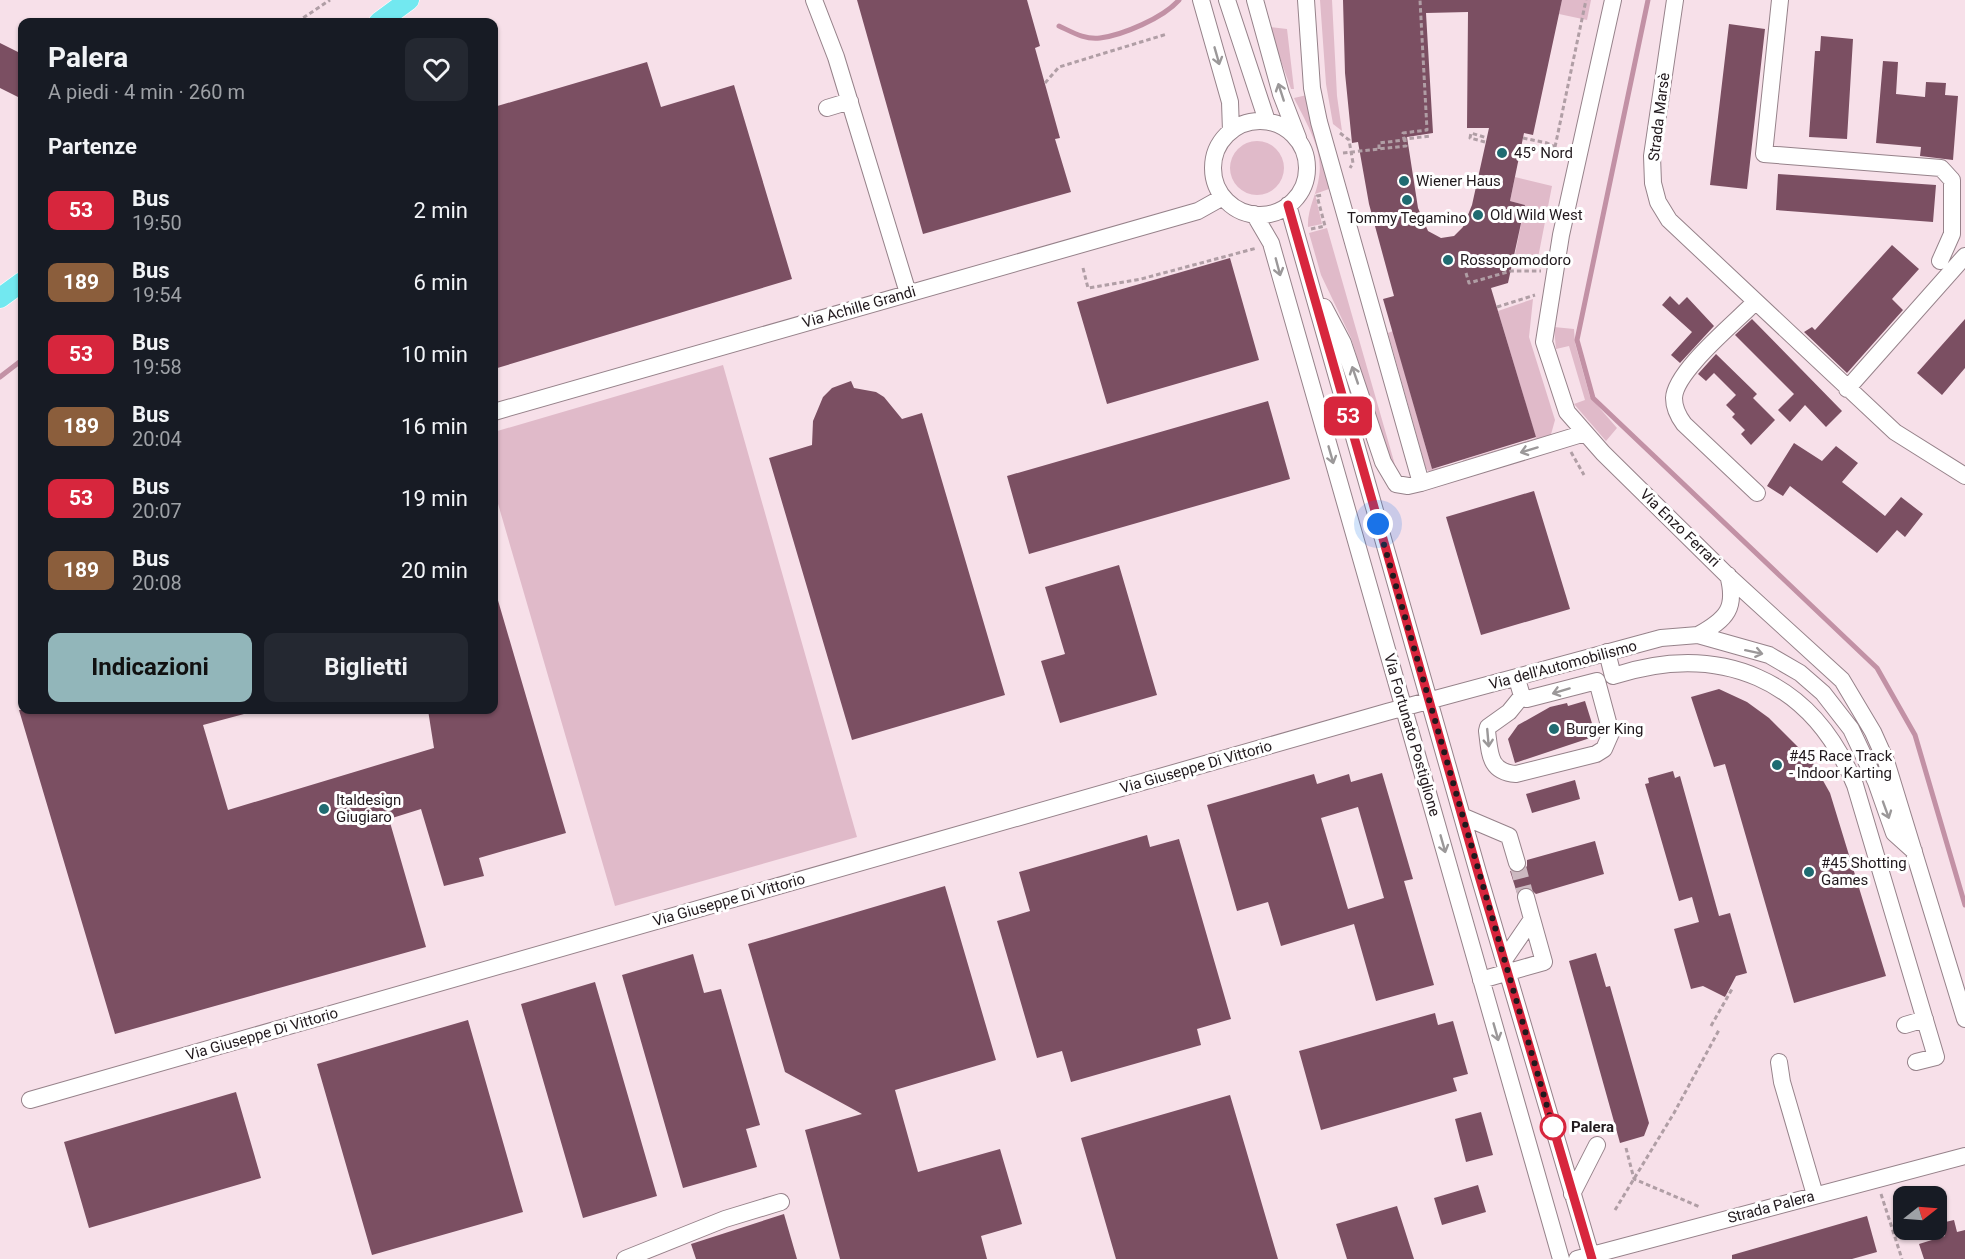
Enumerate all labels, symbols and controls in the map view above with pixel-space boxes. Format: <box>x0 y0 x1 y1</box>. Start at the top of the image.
button: heart <box>405 38 468 101</box>
text: Palera <box>48 41 128 74</box>
one-way arrow <box>1212 46 1223 65</box>
street label: Strada Marsè <box>1645 72 1673 162</box>
text: A piedi · 4 min · 260 m <box>48 80 245 104</box>
one-way arrow <box>1275 83 1286 102</box>
text: Partenze <box>48 134 137 159</box>
place label: 45° Nord <box>1514 144 1573 162</box>
marker: 45° Nord <box>1495 146 1509 160</box>
place label: Wiener Haus <box>1416 172 1501 190</box>
marker: Wiener Haus <box>1397 174 1411 188</box>
text: Bus <box>132 186 170 211</box>
marker: Tommy Tegamino <box>1400 193 1414 207</box>
text: 53 <box>69 198 93 222</box>
text: 2 min <box>413 198 468 223</box>
place label: Old Wild West <box>1490 206 1583 224</box>
marker: Old Wild West <box>1471 208 1485 222</box>
place label: Tommy Tegamino <box>1347 209 1467 227</box>
text: 19:50 <box>132 211 182 235</box>
place label: Rossopomodoro <box>1460 251 1571 269</box>
marker: Rossopomodoro <box>1441 253 1455 267</box>
one-way arrow <box>1273 257 1284 276</box>
text: Bus <box>132 258 170 283</box>
text: 189 <box>63 270 99 294</box>
text: 6 min <box>413 270 468 295</box>
street label: Via Achille Grandi <box>800 282 918 332</box>
text: 19:54 <box>132 283 182 307</box>
text: Bus <box>132 330 170 355</box>
text: 53 <box>69 342 93 366</box>
text: 10 min <box>401 342 468 367</box>
text: 19:58 <box>132 355 182 379</box>
one-way arrow <box>1348 366 1359 385</box>
line badge: 53 <box>1321 396 1375 436</box>
text: Bus <box>132 402 170 427</box>
text: 53 <box>1336 404 1360 428</box>
text: 189 <box>63 414 99 438</box>
text: 16 min <box>401 414 468 439</box>
text: 20:04 <box>132 427 182 451</box>
one-way arrow <box>1326 445 1337 464</box>
one-way arrow <box>1520 445 1539 456</box>
text: Bus <box>132 474 170 499</box>
street label: Via Enzo Ferrari <box>1636 485 1724 571</box>
text: 53 <box>69 486 93 510</box>
text: 19 min <box>401 486 468 511</box>
text: 20:07 <box>132 499 182 523</box>
your location <box>1363 509 1393 539</box>
text: Bus <box>132 546 170 571</box>
text: 189 <box>63 558 99 582</box>
text: 20 min <box>401 558 468 583</box>
text: 20:08 <box>132 571 182 595</box>
button: Indicazioni <box>48 633 252 702</box>
button: Biglietti <box>264 633 468 702</box>
street label: Via dell'Automobilismo <box>1487 637 1639 693</box>
one-way arrow <box>1744 647 1763 658</box>
street label: Via Fortunato Postiglione <box>1380 651 1444 819</box>
one-way arrow <box>1552 686 1571 697</box>
place label: Burger King <box>1566 720 1644 738</box>
marker: Burger King <box>1547 722 1561 736</box>
one-way arrow <box>1483 728 1494 748</box>
street label: Via Giuseppe Di Vittorio <box>1118 737 1274 797</box>
place label: #45 Race Track - Indoor Karting <box>1789 747 1893 782</box>
marker: #45 Race Track - Indoor Karting <box>1770 758 1784 772</box>
place label: Italdesign Giugiaro <box>336 791 401 826</box>
one-way arrow <box>1881 800 1892 819</box>
marker: Italdesign Giugiaro <box>317 802 331 816</box>
one-way arrow <box>1438 834 1449 853</box>
place label: #45 Shotting Games <box>1821 854 1907 889</box>
marker: #45 Shotting Games <box>1802 865 1816 879</box>
street label: Via Giuseppe Di Vittorio <box>651 870 807 930</box>
street label: Via Giuseppe Di Vittorio <box>184 1004 340 1064</box>
one-way arrow <box>1491 1022 1502 1041</box>
marker: Palera <box>1540 1114 1566 1140</box>
place label: Palera <box>1571 1118 1614 1136</box>
north arrow <box>1893 1186 1947 1240</box>
map controls <box>1893 1186 1947 1240</box>
street label: Strada Palera <box>1726 1187 1816 1227</box>

